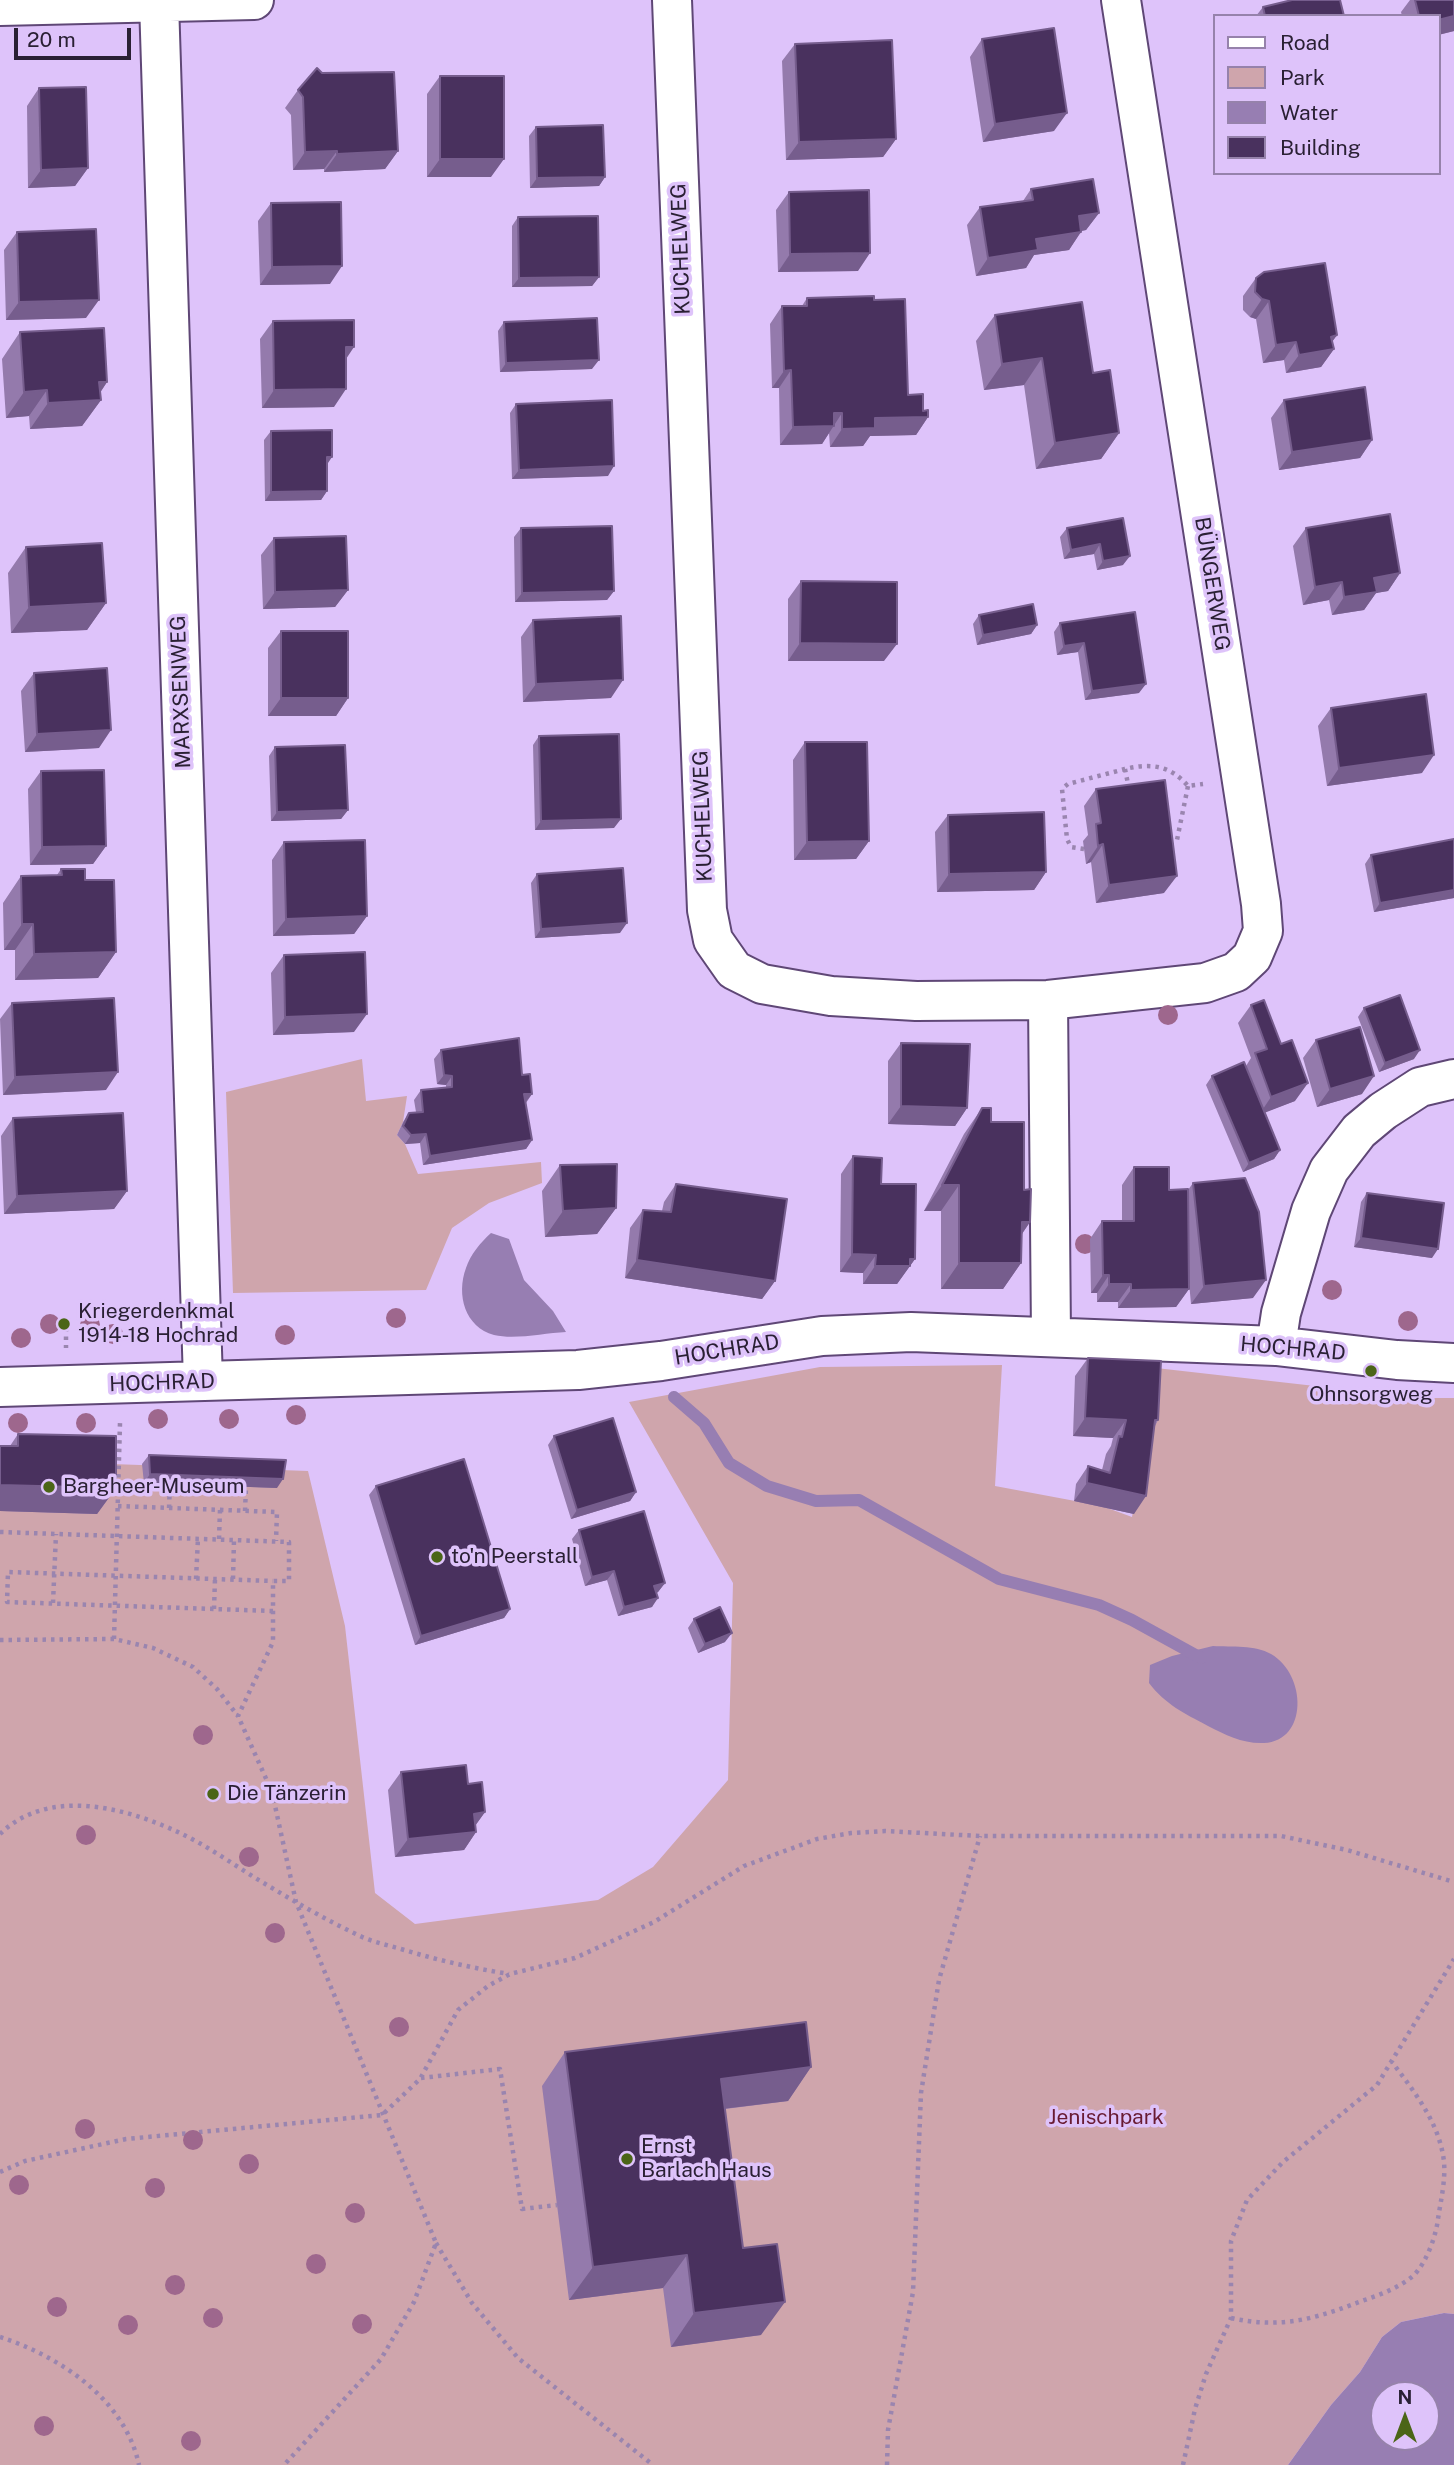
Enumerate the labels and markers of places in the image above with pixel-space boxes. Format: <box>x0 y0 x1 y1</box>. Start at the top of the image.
place label: Kriegerdenkmal 1914-18 Hochrad <box>78 1299 238 1349</box>
marker: Kriegerdenkmal 1914-18 Hochrad <box>56 1316 72 1332</box>
marker: Ohnsorgweg <box>1363 1363 1379 1379</box>
place label: Ohnsorgweg <box>1309 1382 1433 1408</box>
place label: Bargheer-Museum <box>63 1474 244 1500</box>
marker: Bargheer-Museum <box>41 1479 57 1495</box>
place label: to'n Peerstall <box>451 1544 578 1570</box>
marker: to'n Peerstall <box>429 1549 445 1565</box>
place label: Die Tänzerin <box>227 1781 346 1807</box>
marker: Die Tänzerin <box>205 1786 221 1802</box>
place label: Ernst Barlach Haus <box>641 2134 772 2184</box>
marker: Ernst Barlach Haus <box>619 2151 635 2167</box>

